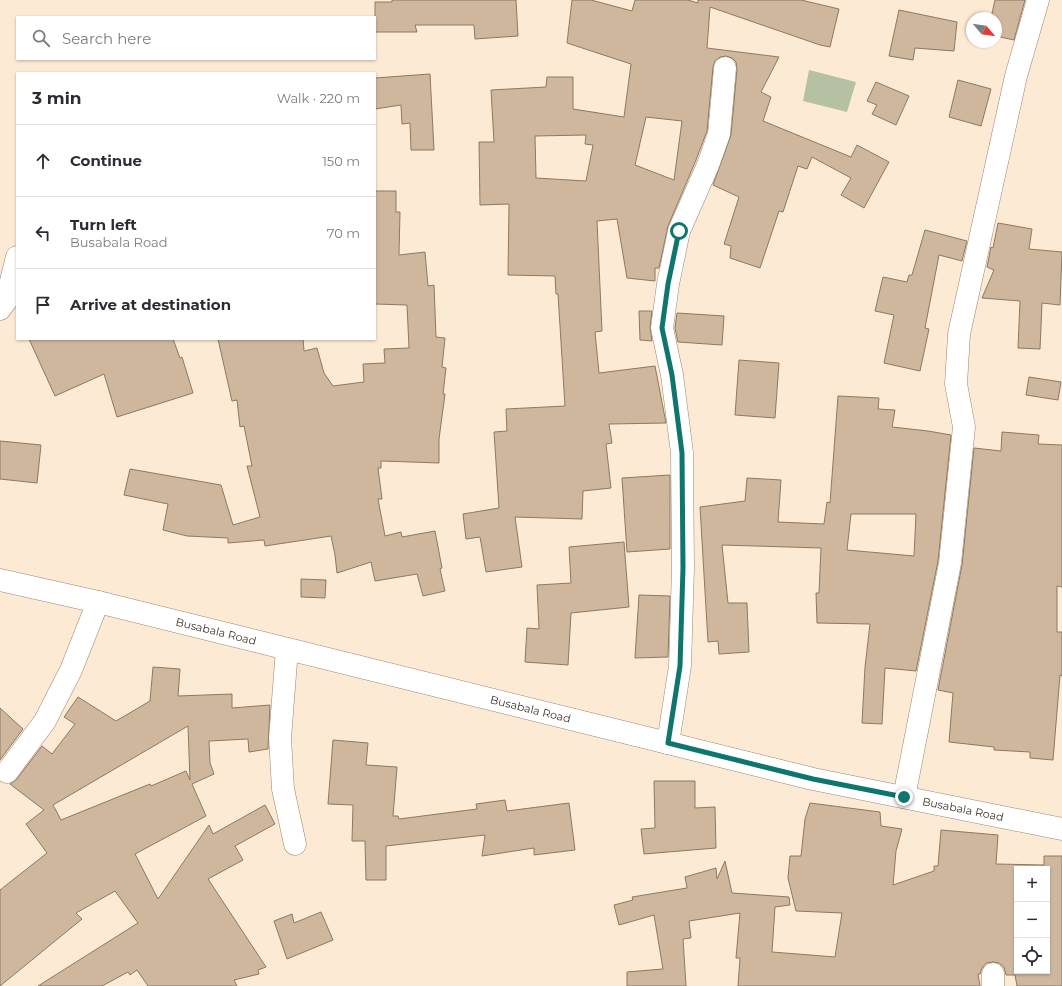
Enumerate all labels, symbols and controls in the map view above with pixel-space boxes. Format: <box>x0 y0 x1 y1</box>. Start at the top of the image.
north arrow <box>966 12 1002 48</box>
search box <box>16 16 376 60</box>
icon: search <box>30 27 52 49</box>
text: Search here <box>62 29 151 48</box>
text: 3 min <box>32 88 82 108</box>
text: Walk · 220 m <box>277 90 360 106</box>
icon: ahead <box>32 150 54 172</box>
text: Continue <box>70 151 142 170</box>
text: 150 m <box>322 153 360 169</box>
text: Turn left <box>70 215 137 234</box>
icon: left <box>32 222 54 244</box>
route start <box>670 222 688 240</box>
text: 70 m <box>327 225 360 241</box>
text: Busabala Road <box>70 234 168 250</box>
icon: arrive <box>32 294 54 316</box>
text: Arrive at destination <box>70 295 231 314</box>
street label: Busabala Road <box>174 614 258 648</box>
street label: Busabala Road <box>489 692 572 726</box>
route end <box>895 788 913 806</box>
street label: Busabala Road <box>921 794 1005 824</box>
map controls <box>1014 866 1050 974</box>
button: + <box>1014 866 1050 902</box>
button: − <box>1014 902 1050 938</box>
button: locate <box>1014 938 1050 974</box>

